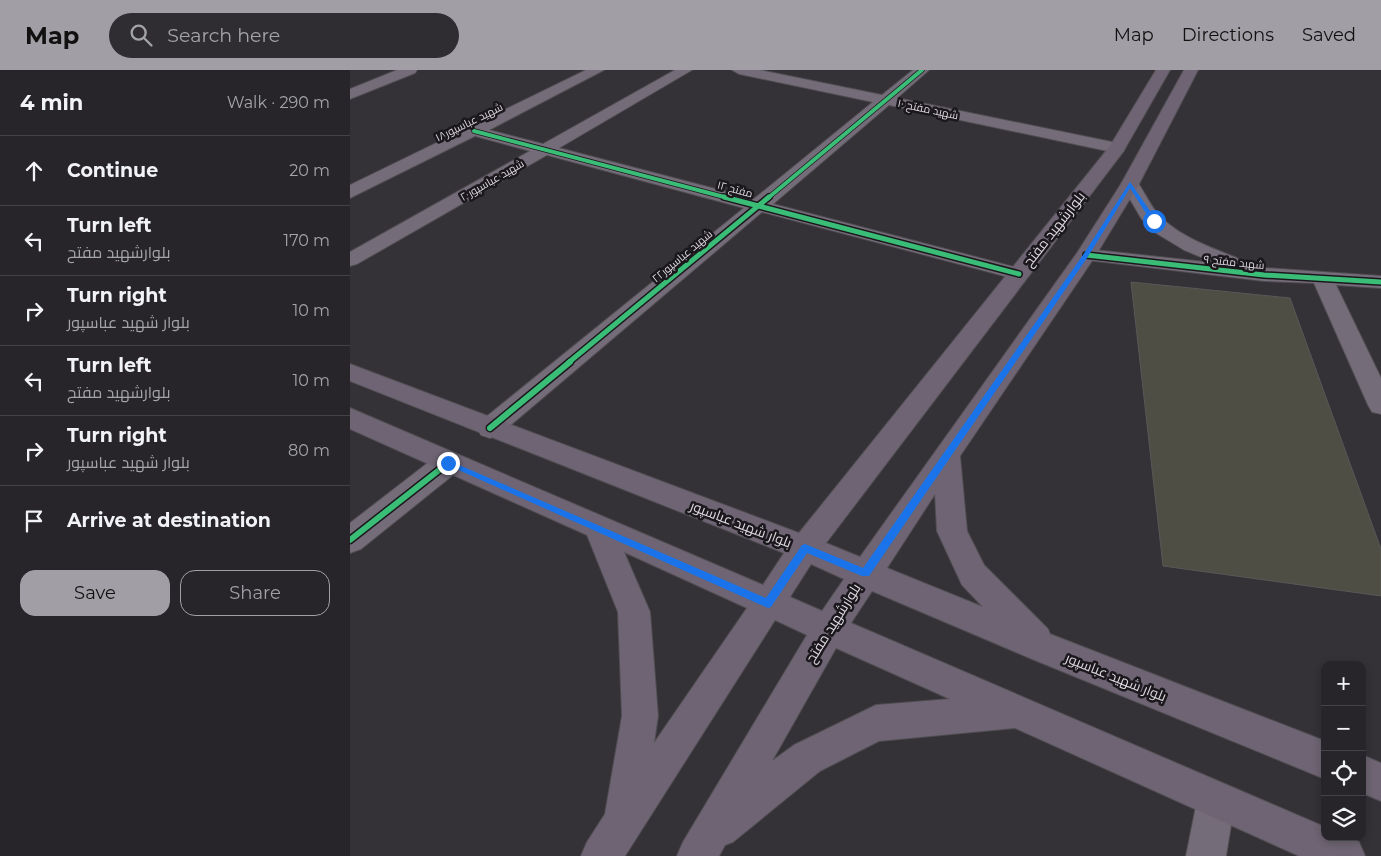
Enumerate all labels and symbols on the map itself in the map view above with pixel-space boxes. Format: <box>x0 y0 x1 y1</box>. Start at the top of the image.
street label: شهید مفتح ۱۰ <box>896 96 960 123</box>
street label: شهید عباسپور۱۸ <box>433 100 505 144</box>
street label: شهید عباسپور۲۰ <box>458 156 526 204</box>
street label: مفتح ۱۲ <box>715 178 754 201</box>
street label: بلوارشهید مفتح <box>1019 188 1089 270</box>
route start <box>1143 210 1166 233</box>
street label: شهید عباسپور۲۲ <box>649 227 715 285</box>
street label: شهید مفتح ۹ <box>1203 252 1265 273</box>
route end <box>437 452 460 475</box>
street label: بلوار شهید عباسپور <box>686 496 794 553</box>
street label: بلوارشهید مفتح <box>801 580 865 666</box>
street label: بلوار شهید عباسپور <box>1062 648 1169 706</box>

